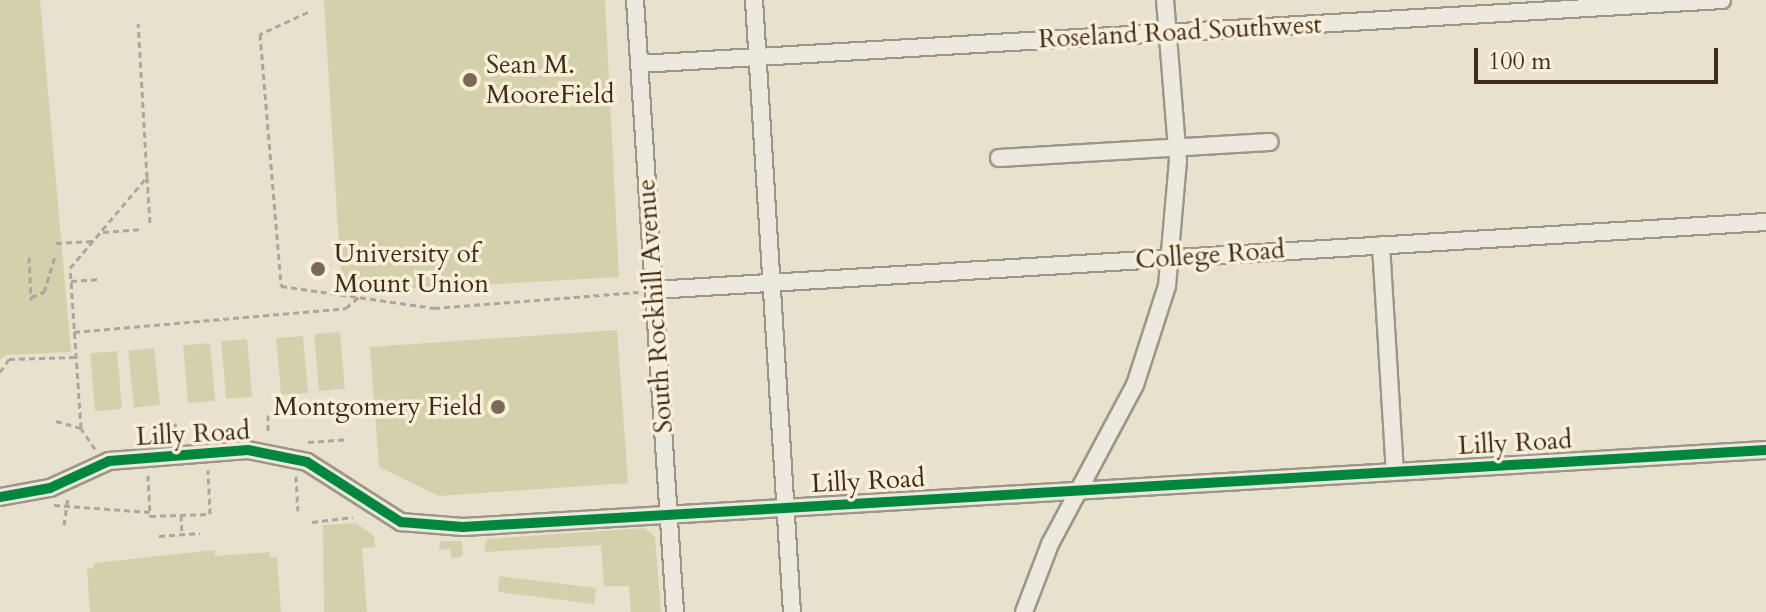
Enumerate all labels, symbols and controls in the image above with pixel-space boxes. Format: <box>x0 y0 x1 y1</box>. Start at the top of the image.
street label: Roseland Road Southwest <box>1038 9 1322 55</box>
scale bar <box>1478 32 1722 82</box>
text: 100 m <box>1488 45 1552 78</box>
place label: Sean M. MooreField <box>486 49 614 110</box>
marker: Sean M. MooreField <box>461 71 479 89</box>
street label: South Rockhill Avenue <box>631 178 679 434</box>
street label: College Road <box>1134 234 1286 276</box>
place label: University of Mount Union <box>334 238 489 300</box>
marker: University of Mount Union <box>309 260 327 278</box>
place label: Montgomery Field <box>273 391 482 423</box>
marker: Montgomery Field <box>489 398 507 416</box>
street label: Lilly Road <box>135 415 251 453</box>
street label: Lilly Road <box>1457 424 1573 462</box>
street label: Lilly Road <box>810 462 926 500</box>

